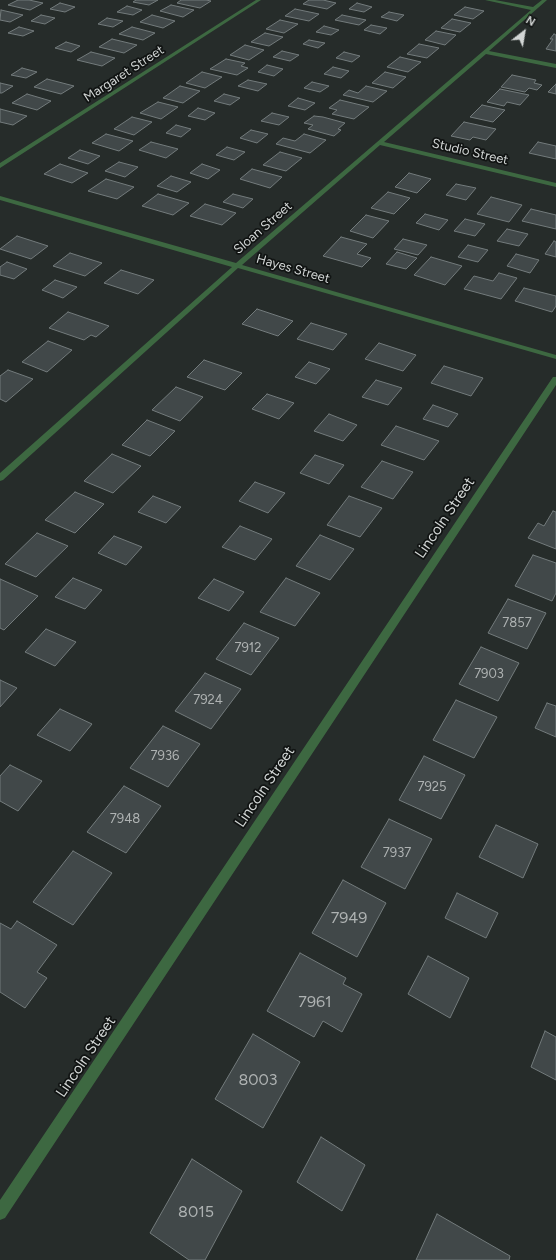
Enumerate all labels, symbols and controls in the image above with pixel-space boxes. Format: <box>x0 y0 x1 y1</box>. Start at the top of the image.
north arrow <box>504 12 544 52</box>
text: N <box>523 14 537 29</box>
street label: Margaret Street <box>81 42 167 106</box>
street label: Studio Street <box>430 136 510 168</box>
street label: Sloan Street <box>231 199 295 257</box>
street label: Hayes Street <box>254 251 332 287</box>
street label: Lincoln Street <box>411 474 479 562</box>
house number: 7857 <box>502 615 532 631</box>
house number: 7912 <box>235 640 261 656</box>
house number: 7903 <box>474 666 504 682</box>
house number: 7924 <box>193 692 223 708</box>
street label: Lincoln Street <box>231 743 299 831</box>
house number: 7936 <box>151 748 179 764</box>
house number: 7925 <box>417 779 447 795</box>
house number: 7948 <box>110 811 140 827</box>
house number: 7937 <box>383 845 411 861</box>
house number: 7949 <box>331 908 367 928</box>
house number: 7961 <box>298 992 332 1012</box>
street label: Lincoln Street <box>52 1013 120 1101</box>
house number: 8003 <box>238 1070 278 1090</box>
house number: 8015 <box>178 1202 214 1222</box>

